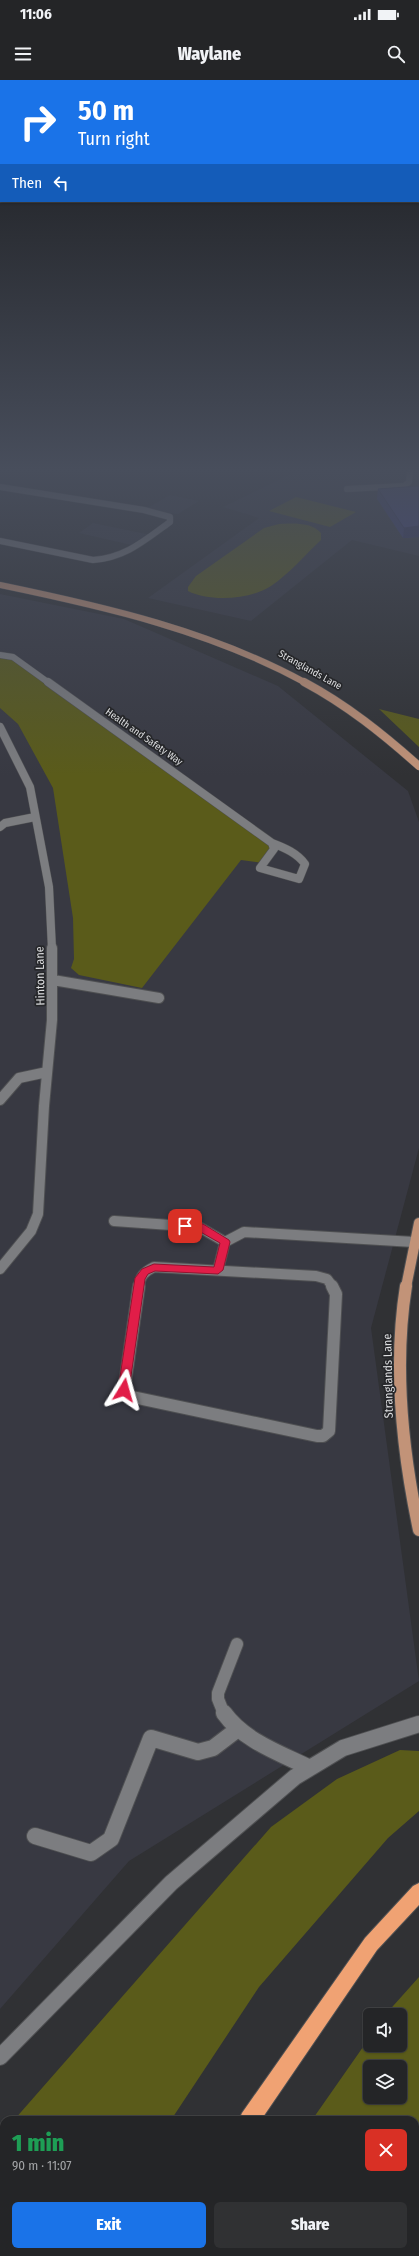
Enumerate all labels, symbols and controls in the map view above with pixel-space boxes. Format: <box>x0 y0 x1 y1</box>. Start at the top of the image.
text: 11:06 <box>20 5 52 23</box>
icon: menu <box>12 43 34 65</box>
text: Waylane <box>178 43 241 65</box>
icon: search <box>385 43 407 65</box>
text: 50 m <box>78 94 134 127</box>
icon: right <box>12 96 64 148</box>
text: Turn right <box>78 128 150 150</box>
icon: left <box>50 172 72 194</box>
text: Then <box>12 174 42 192</box>
street label: Stranglands Lane <box>276 648 344 692</box>
street label: Health and Safety Way <box>103 706 185 768</box>
street label: Hinton Lane <box>32 946 48 1006</box>
pin <box>168 1209 202 1243</box>
icon: arrive <box>174 1215 196 1237</box>
street label: Stranglands Lane <box>380 1334 396 1418</box>
position arrow <box>103 1369 145 1411</box>
map controls <box>363 2008 407 2104</box>
button: sound <box>363 2008 407 2052</box>
button: layers <box>363 2060 407 2104</box>
text: 1 min <box>12 2129 64 2157</box>
button: close <box>365 2129 407 2171</box>
text: 90 m · 11:07 <box>12 2158 72 2173</box>
button: Exit <box>12 2202 206 2248</box>
button: Share <box>214 2202 407 2248</box>

